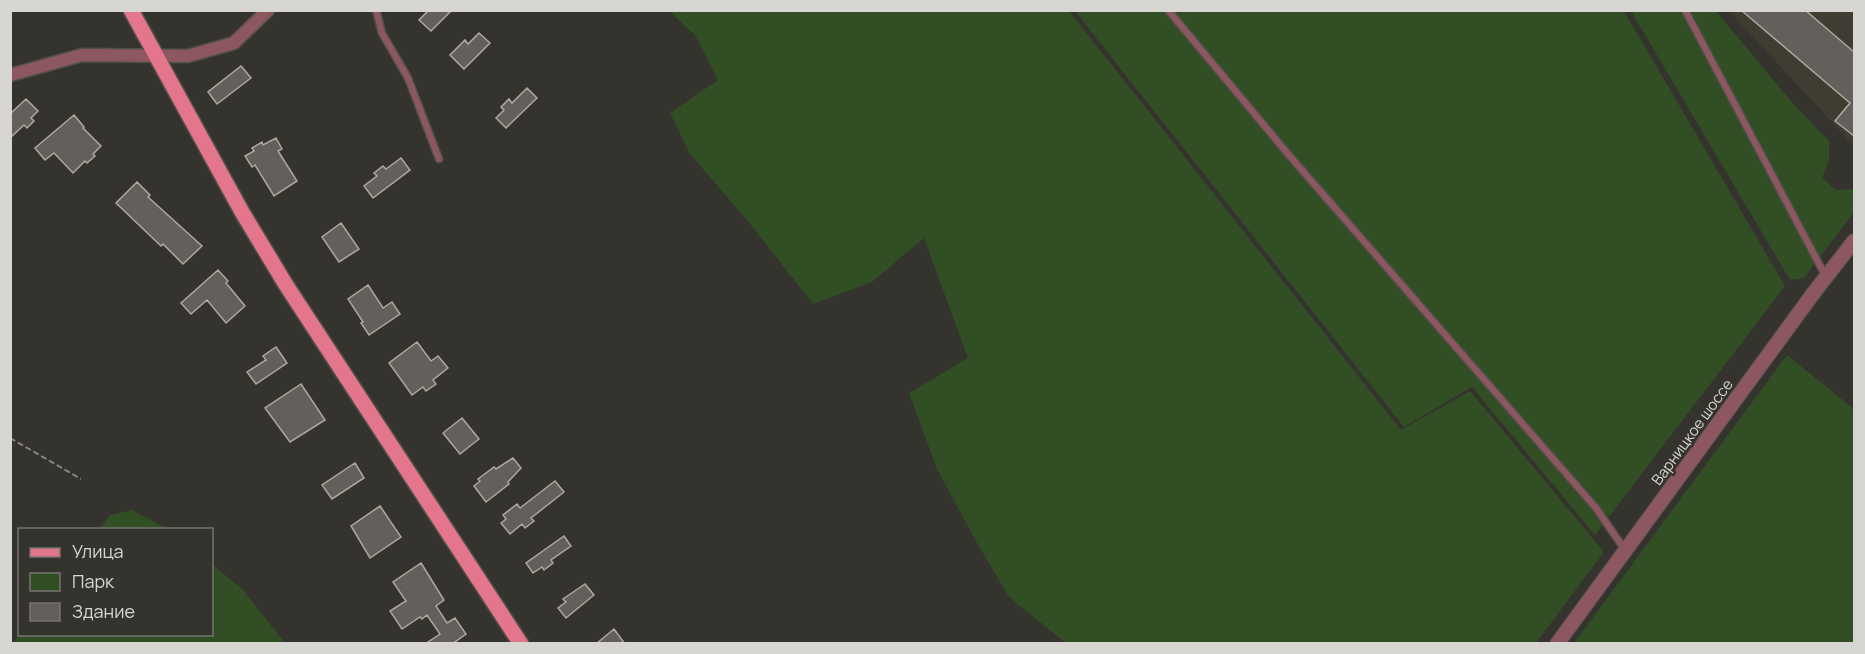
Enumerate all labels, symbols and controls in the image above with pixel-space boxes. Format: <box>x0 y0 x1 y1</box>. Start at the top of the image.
street label: Варницкое шоссе <box>1646 375 1738 489</box>
legend <box>18 528 213 636</box>
text: Улица <box>72 539 124 563</box>
text: Парк <box>72 569 115 593</box>
text: Здание <box>72 599 135 623</box>

